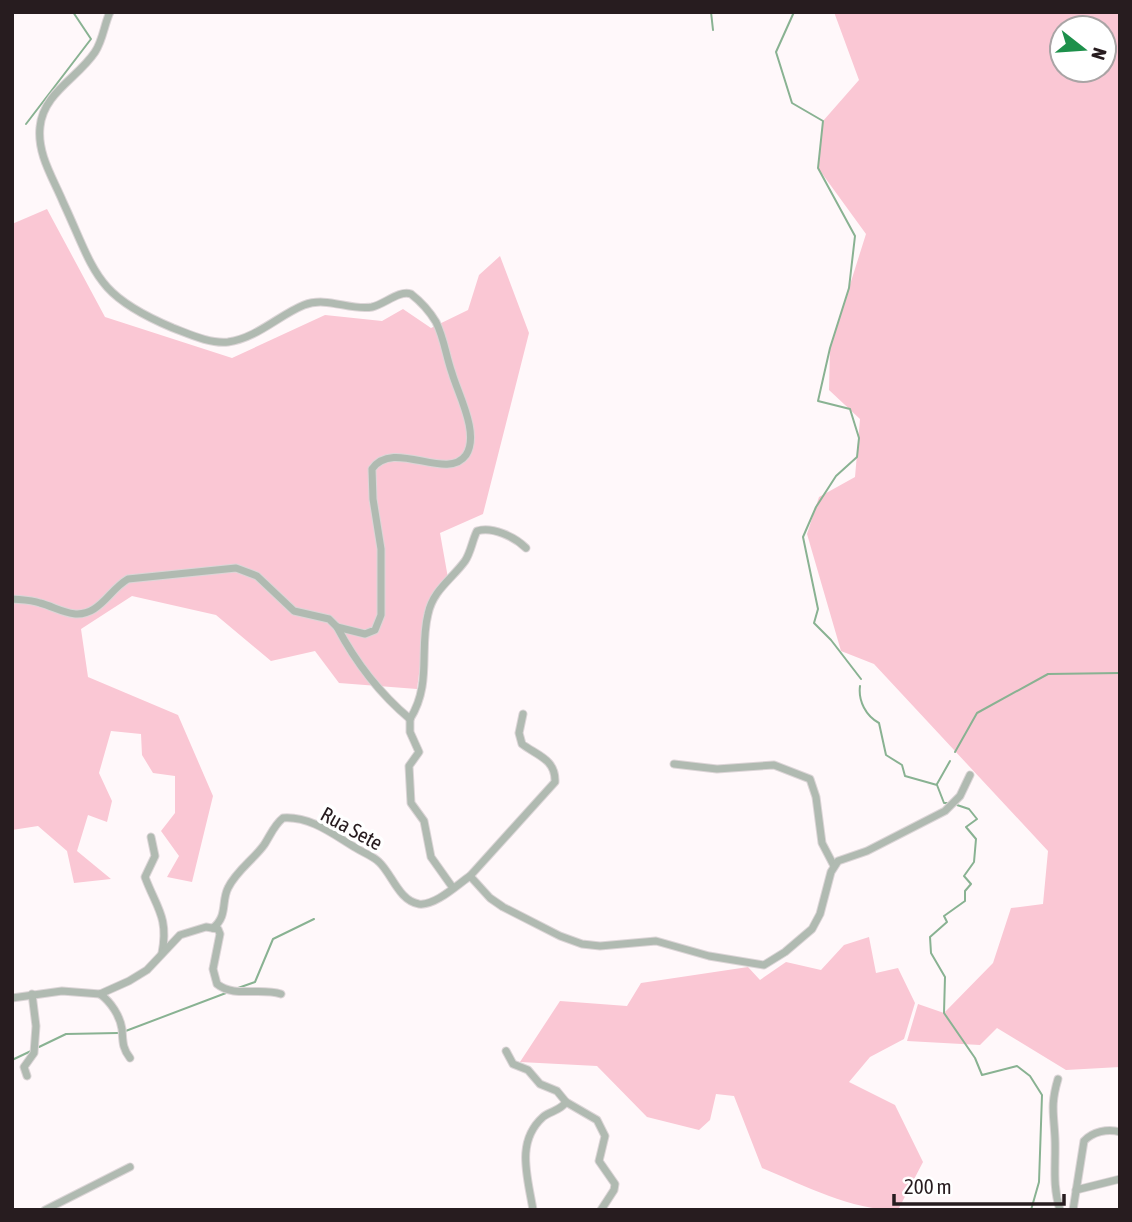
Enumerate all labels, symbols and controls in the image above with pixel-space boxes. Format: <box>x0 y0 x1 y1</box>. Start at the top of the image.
north arrow <box>1048 14 1118 84</box>
text: N <box>1087 45 1111 63</box>
street label: Rua Sete <box>317 801 387 855</box>
scale bar <box>894 1162 1064 1206</box>
text: 200 m <box>904 1174 952 1198</box>

